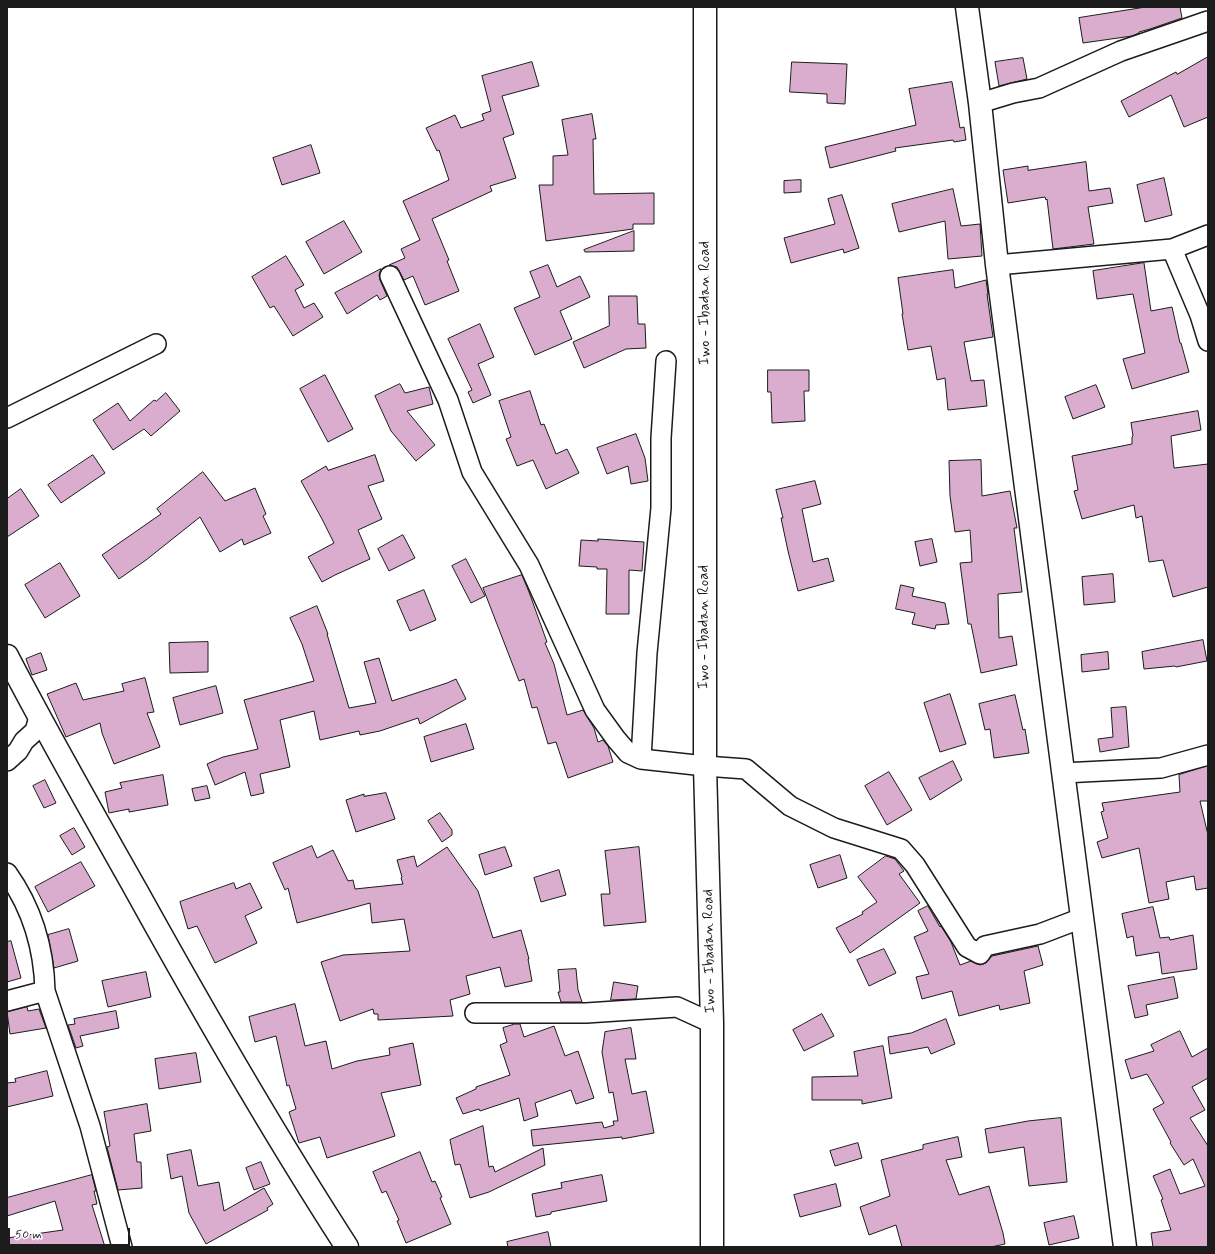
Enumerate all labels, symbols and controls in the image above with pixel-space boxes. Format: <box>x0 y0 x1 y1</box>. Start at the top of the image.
street label: Iwo - Ibadan Road <box>697 241 715 365</box>
street label: Iwo - Ibadan Road <box>696 565 714 689</box>
street label: Iwo - Ibadan Road <box>700 889 720 1013</box>
scale bar <box>10 1220 132 1246</box>
text: 50 m <box>15 1227 42 1243</box>

